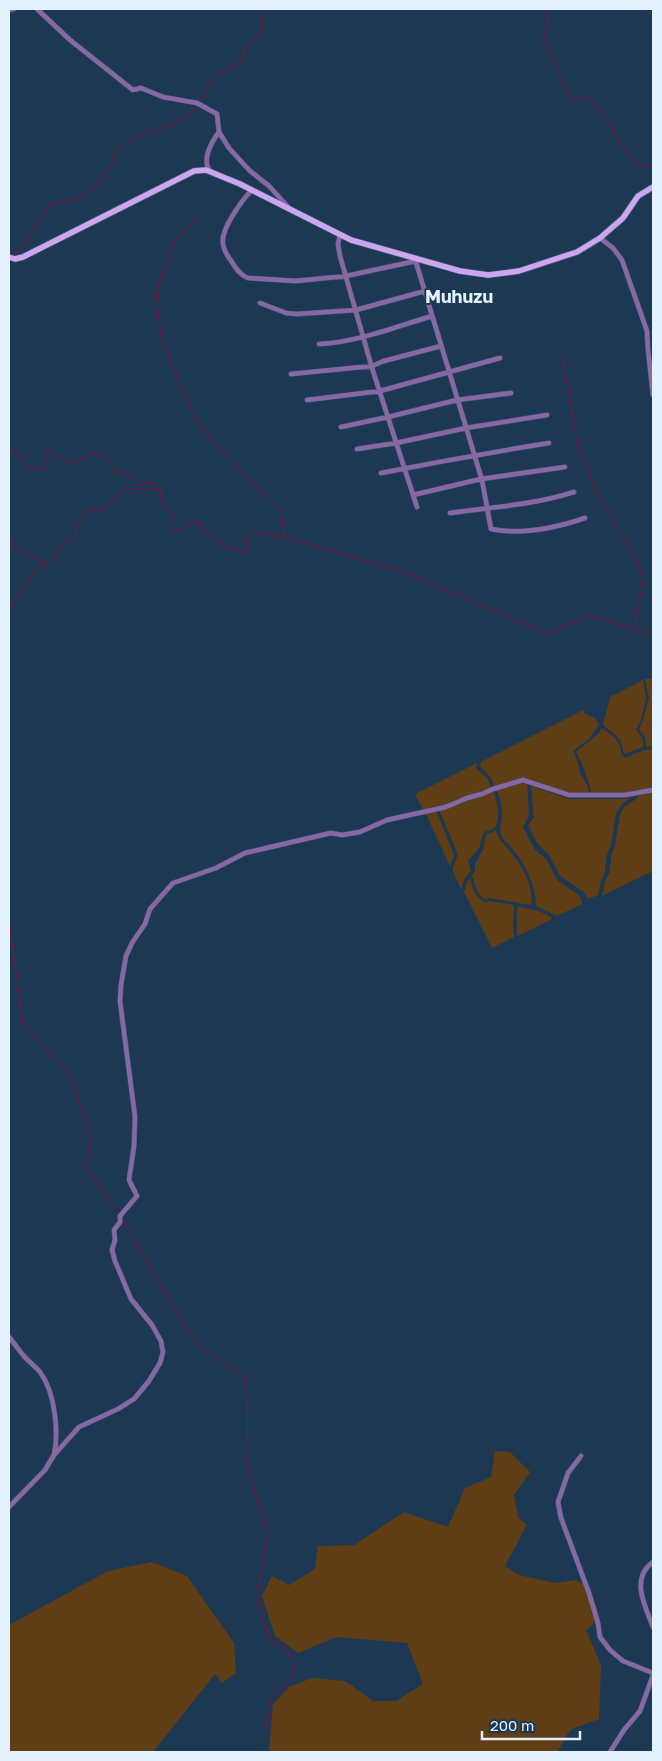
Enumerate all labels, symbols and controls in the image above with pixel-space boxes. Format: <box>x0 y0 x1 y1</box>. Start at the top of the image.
district label: Muhuzu <box>425 285 493 307</box>
scale bar <box>482 1708 580 1740</box>
text: 200 m <box>490 1716 534 1734</box>

